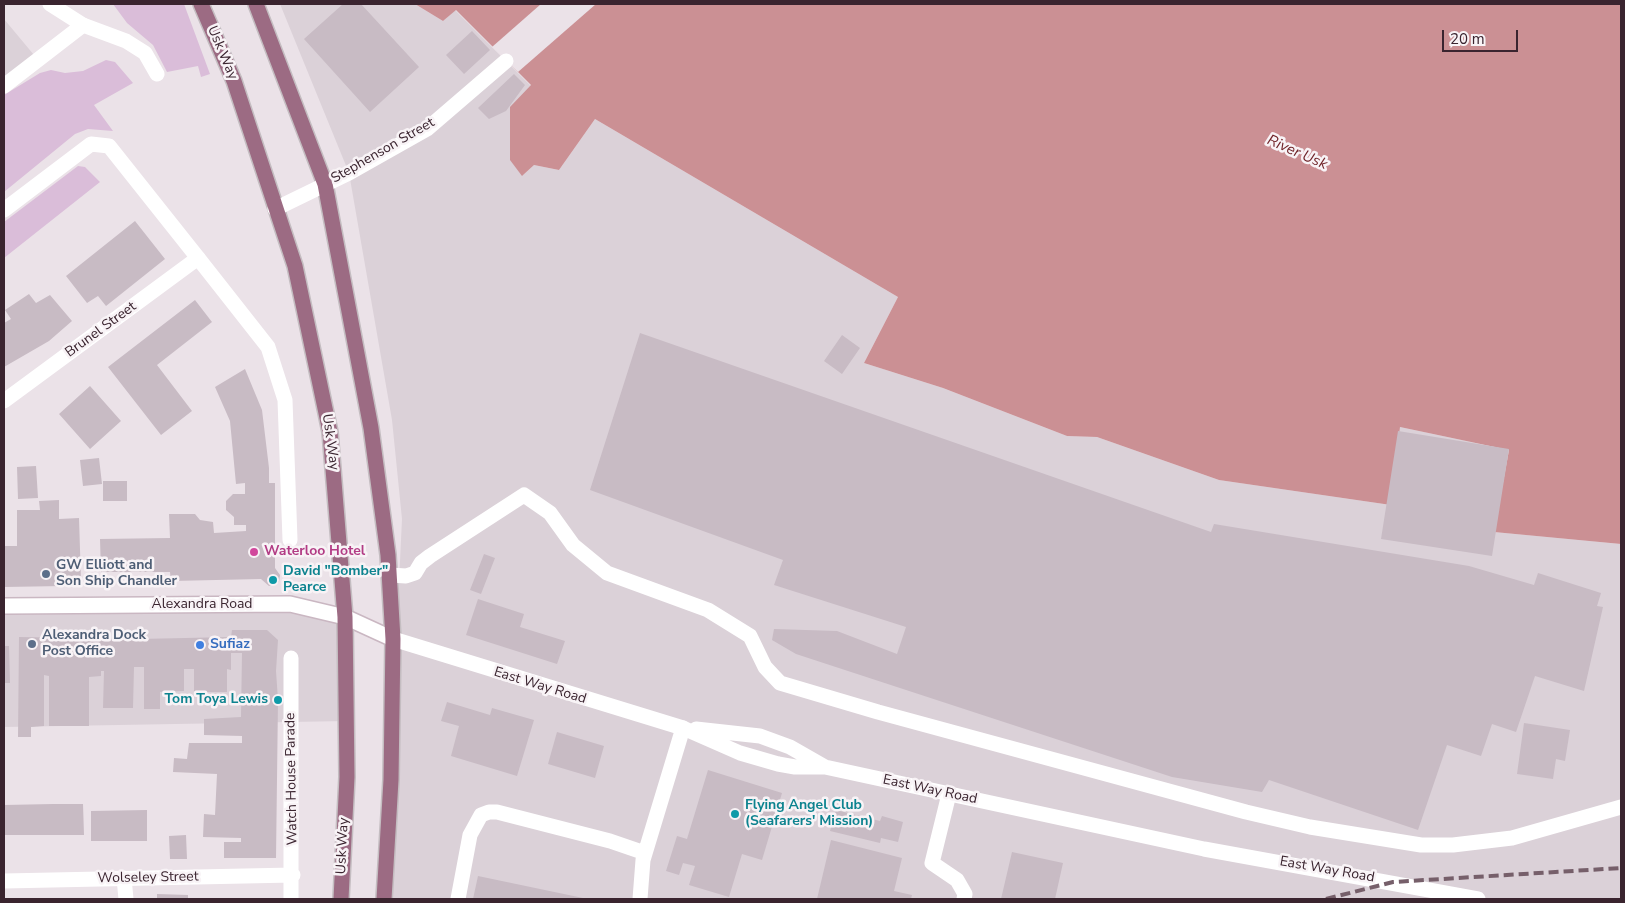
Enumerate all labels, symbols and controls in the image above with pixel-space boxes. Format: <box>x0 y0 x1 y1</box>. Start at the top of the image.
scale bar <box>1445 20 1521 52</box>
street label: Usk Way <box>203 24 241 82</box>
text: 20 m <box>1450 29 1485 49</box>
street label: Stephenson Street <box>328 115 438 187</box>
water label: River Usk <box>1264 132 1330 174</box>
street label: Brunel Street <box>62 299 140 361</box>
street label: Usk Way <box>318 413 342 471</box>
place label: Waterloo Hotel <box>264 544 365 560</box>
marker: Waterloo Hotel <box>248 546 260 558</box>
place label: GW Elliott and Son Ship Chandler <box>56 558 177 590</box>
place label: David "Bomber" Pearce <box>283 564 388 596</box>
marker: GW Elliott and Son Ship Chandler <box>40 568 52 580</box>
marker: David "Bomber" Pearce <box>267 574 279 586</box>
street label: Alexandra Road <box>151 597 253 613</box>
place label: Alexandra Dock Post Office <box>42 628 146 660</box>
place label: Sufiaz <box>210 637 250 653</box>
marker: Alexandra Dock Post Office <box>26 638 38 650</box>
marker: Sufiaz <box>194 639 206 651</box>
street label: East Way Road <box>492 664 588 708</box>
place label: Tom Toya Lewis <box>164 692 268 708</box>
marker: Tom Toya Lewis <box>272 694 284 706</box>
street label: Watch House Parade <box>282 712 302 846</box>
street label: East Way Road <box>881 772 979 808</box>
place label: Flying Angel Club (Seafarers' Mission) <box>745 798 873 830</box>
marker: Flying Angel Club (Seafarers' Mission) <box>729 808 741 820</box>
street label: Usk Way <box>333 817 353 875</box>
street label: East Way Road <box>1278 853 1376 887</box>
street label: Wolseley Street <box>97 869 199 887</box>

